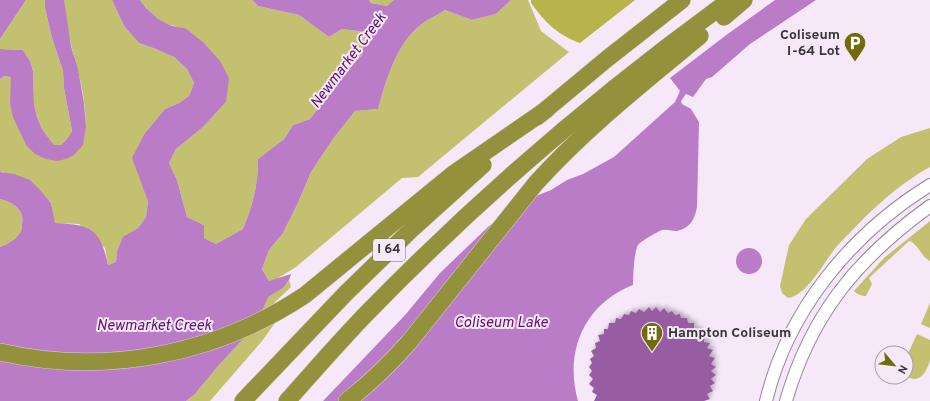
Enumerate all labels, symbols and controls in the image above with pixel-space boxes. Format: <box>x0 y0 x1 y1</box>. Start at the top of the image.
water label: Newmarket Creek <box>307 9 391 113</box>
place label: Coliseum I-64 Lot <box>780 27 840 60</box>
parking icon: Coliseum I-64 Lot <box>842 30 868 63</box>
road number: I 64 <box>373 239 405 261</box>
water label: Coliseum Lake <box>454 314 548 333</box>
water label: Newmarket Creek <box>97 317 212 336</box>
building icon: Hampton Coliseum <box>639 320 665 353</box>
place label: Hampton Coliseum <box>668 325 791 342</box>
north arrow <box>874 345 914 385</box>
text: N <box>894 362 910 376</box>

